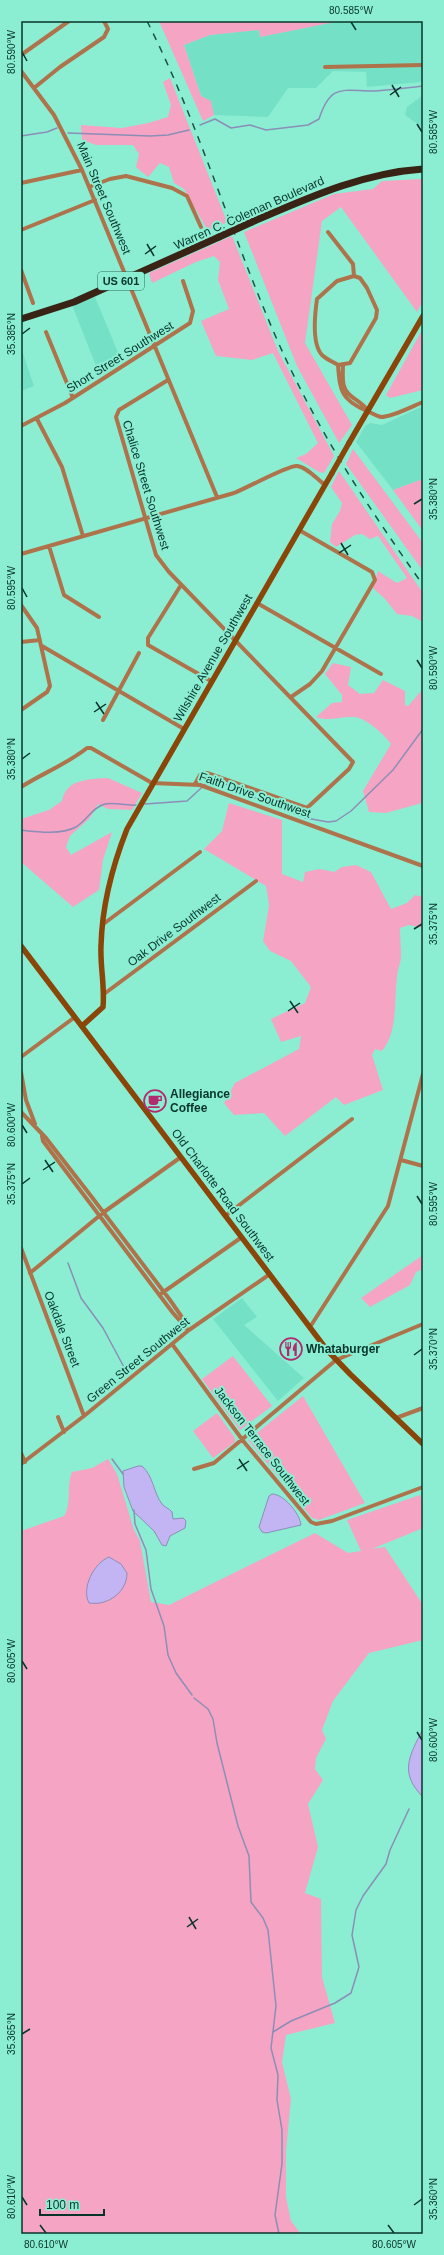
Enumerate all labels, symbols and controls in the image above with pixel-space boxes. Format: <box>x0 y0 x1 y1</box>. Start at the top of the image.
text: 80.585°W <box>329 5 374 16</box>
text: 80.590°W <box>6 29 17 74</box>
text: 80.585°W <box>428 109 439 154</box>
street label: Main Street Southwest <box>74 140 134 257</box>
street label: Warren C. Coleman Boulevard <box>172 173 326 253</box>
road number: US 601 <box>98 272 144 290</box>
text: 35.385°N <box>6 313 17 355</box>
street label: Short Street Southwest <box>64 318 177 396</box>
street label: Chalice Street Southwest <box>120 419 173 552</box>
text: 35.380°N <box>428 478 439 520</box>
text: 80.595°W <box>6 565 17 610</box>
street label: Wilshire Avenue Southwest <box>171 591 256 724</box>
text: 80.590°W <box>428 645 439 690</box>
text: 35.380°N <box>6 738 17 780</box>
street label: Faith Drive Southwest <box>197 769 313 821</box>
street label: Oak Drive Southwest <box>125 890 224 970</box>
text: 35.375°N <box>428 903 439 945</box>
place label: Allegiance Coffee <box>170 1087 230 1115</box>
cafe icon: Allegiance Coffee <box>142 1088 168 1114</box>
text: 80.600°W <box>6 1102 17 1147</box>
street label: Old Charlotte Road Southwest <box>169 1126 278 1264</box>
text: 35.375°N <box>6 1163 17 1205</box>
text: 80.595°W <box>428 1181 439 1226</box>
street label: Oakdale Street <box>41 1289 83 1369</box>
street label: Green Street Southwest <box>84 1314 193 1406</box>
text: 35.370°N <box>428 1328 439 1370</box>
restaurant icon: Whataburger <box>278 1336 304 1362</box>
place label: Whataburger <box>306 1342 380 1356</box>
street label: Jackson Terrace Southwest <box>211 1384 313 1509</box>
text: 80.605°W <box>6 1638 17 1683</box>
text: 80.600°W <box>428 1717 439 1762</box>
text: 35.365°N <box>6 2013 17 2055</box>
text: 80.610°W <box>6 2174 17 2219</box>
text: 35.360°N <box>428 2178 439 2220</box>
scale bar <box>40 2191 104 2217</box>
text: 100 m <box>46 2198 79 2212</box>
text: 80.610°W <box>24 2239 69 2250</box>
text: 80.605°W <box>372 2239 417 2250</box>

